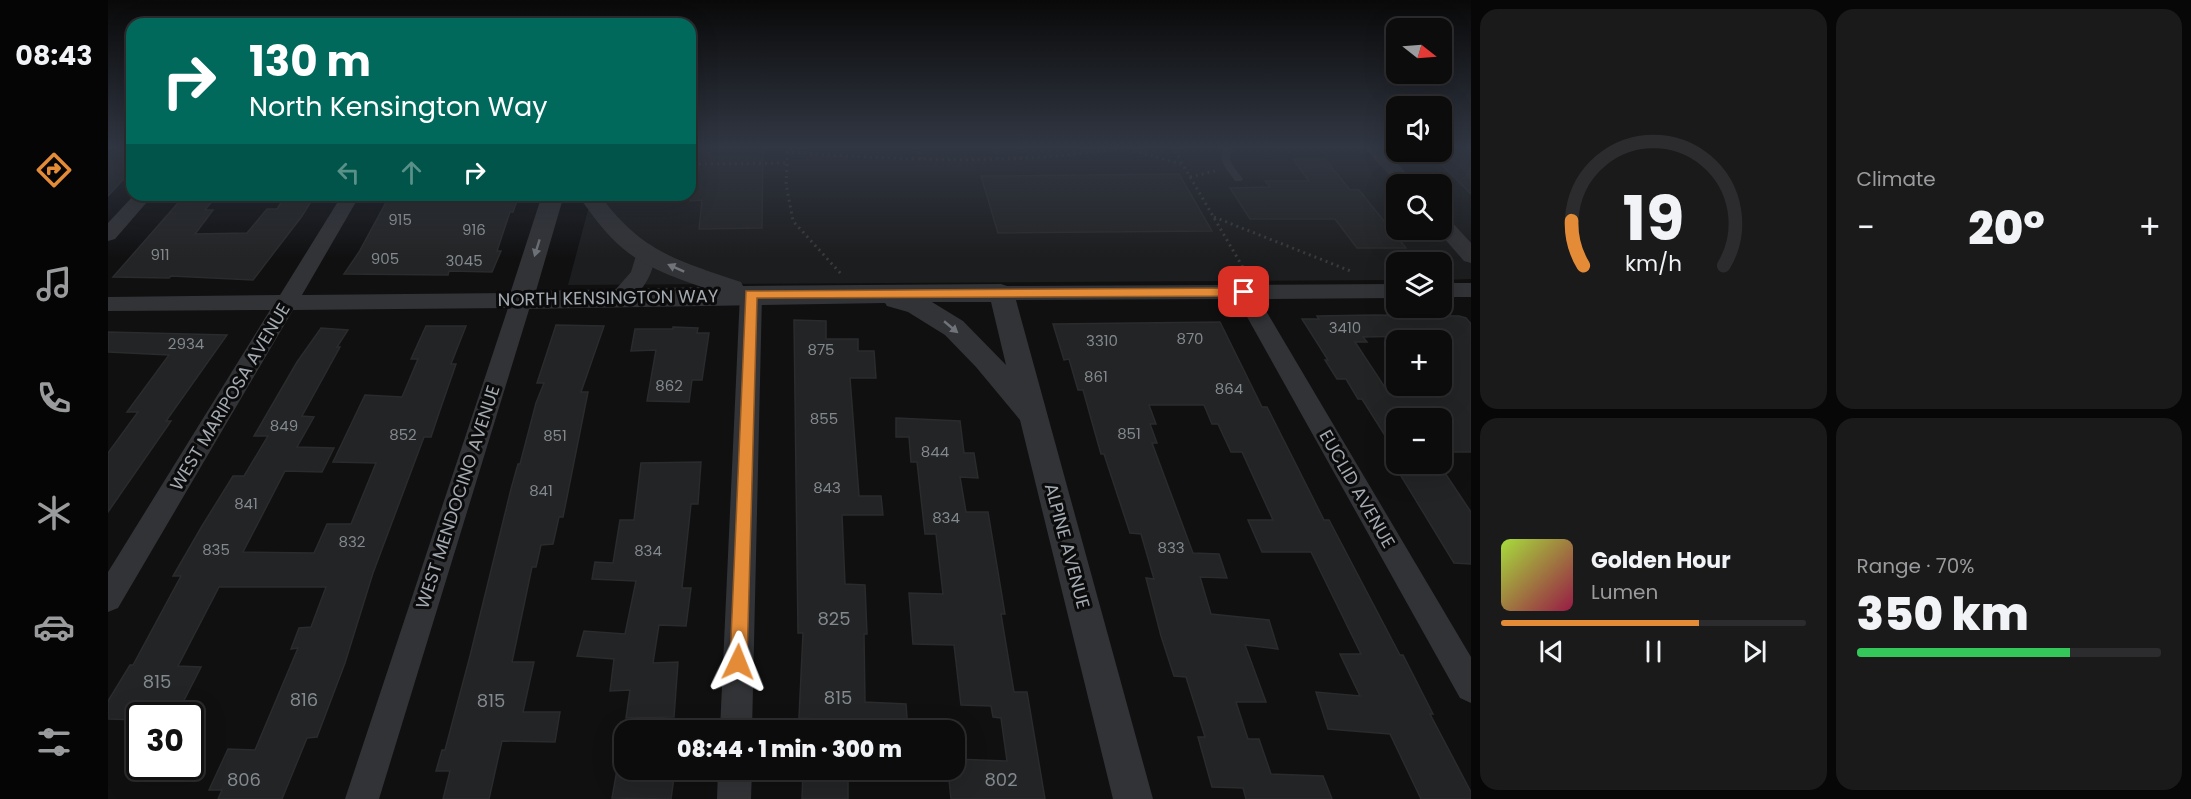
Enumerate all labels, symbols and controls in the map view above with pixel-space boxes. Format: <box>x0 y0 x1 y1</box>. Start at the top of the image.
north arrow <box>1386 18 1452 84</box>
map controls <box>1386 18 1452 474</box>
text: 130 m <box>249 32 371 91</box>
text: 08:43 <box>15 37 93 74</box>
icon: right <box>150 42 228 120</box>
text: North Kensington Way <box>249 88 548 125</box>
button: sound <box>1386 96 1452 162</box>
icon: directions <box>33 149 75 191</box>
icon: left <box>332 156 365 189</box>
icon: ahead <box>395 156 428 189</box>
icon: right <box>458 156 491 189</box>
text: Climate <box>1857 165 1936 193</box>
button: search <box>1386 174 1452 240</box>
text: 19 <box>1622 174 1684 262</box>
text: 20° <box>1968 197 2045 260</box>
text: − <box>1857 204 1875 251</box>
text: + <box>2138 204 2161 251</box>
house number: 915 <box>388 209 412 230</box>
house number: 916 <box>462 219 486 240</box>
one-way arrow <box>532 239 541 257</box>
house number: 911 <box>150 244 170 265</box>
house number: 905 <box>371 248 399 269</box>
text: km/h <box>1625 248 1682 279</box>
house number: 3045 <box>445 250 483 271</box>
button: layers <box>1386 252 1452 318</box>
icon: music <box>33 263 75 305</box>
one-way arrow <box>666 263 684 273</box>
pin <box>1218 266 1269 317</box>
icon: arrive <box>1227 275 1260 308</box>
street label: NORTH KENSINGTON WAY <box>497 283 719 312</box>
street label: WEST MARIPOSA AVENUE <box>164 298 296 495</box>
house number: 3410 <box>1329 317 1361 338</box>
one-way arrow <box>943 321 959 334</box>
house number: 870 <box>1176 328 1204 349</box>
house number: 3310 <box>1086 330 1118 351</box>
button: + <box>1386 330 1452 396</box>
house number: 2934 <box>168 333 204 354</box>
house number: 875 <box>807 339 835 360</box>
house number: 861 <box>1084 366 1108 387</box>
house number: 862 <box>655 375 683 396</box>
icon: phone <box>33 377 75 419</box>
house number: 864 <box>1215 378 1243 399</box>
street label: WEST MENDOCINO AVENUE <box>410 382 506 612</box>
house number: 855 <box>810 408 838 429</box>
button: − <box>1386 408 1452 474</box>
house number: 849 <box>270 415 298 436</box>
house number: 851 <box>1117 423 1141 444</box>
house number: 852 <box>389 424 417 445</box>
house number: 851 <box>543 425 567 446</box>
street label: EUCLID AVENUE <box>1313 425 1401 552</box>
house number: 844 <box>921 441 949 462</box>
house number: 843 <box>813 477 841 498</box>
house number: 841 <box>529 480 553 501</box>
street label: ALPINE AVENUE <box>1039 480 1096 611</box>
icon: climate <box>33 492 75 534</box>
house number: 841 <box>234 493 258 514</box>
house number: 834 <box>932 507 960 528</box>
house number: 832 <box>339 531 365 552</box>
house number: 833 <box>1157 537 1185 558</box>
house number: 835 <box>202 539 230 560</box>
house number: 834 <box>634 540 662 561</box>
text: Golden Hour <box>1591 545 1731 576</box>
text: Range · 70% <box>1857 552 1974 580</box>
text: Lumen <box>1591 578 1658 606</box>
text: 350 km <box>1857 583 2029 646</box>
icon: car <box>33 606 75 648</box>
house number: 825 <box>817 606 851 631</box>
position arrow <box>706 630 770 694</box>
icon: previous <box>1535 635 1568 668</box>
icon: pause <box>1637 635 1670 668</box>
icon: next <box>1738 635 1771 668</box>
house number: 815 <box>143 669 171 694</box>
house number: 815 <box>824 685 852 710</box>
house number: 816 <box>290 687 318 712</box>
house number: 815 <box>477 688 505 713</box>
speed limit sign: 30 <box>126 702 204 780</box>
icon: filters <box>33 721 75 763</box>
text: 08:44 · 1 min · 300 m <box>677 734 902 765</box>
house number: 806 <box>227 767 261 792</box>
house number: 802 <box>984 767 1018 792</box>

